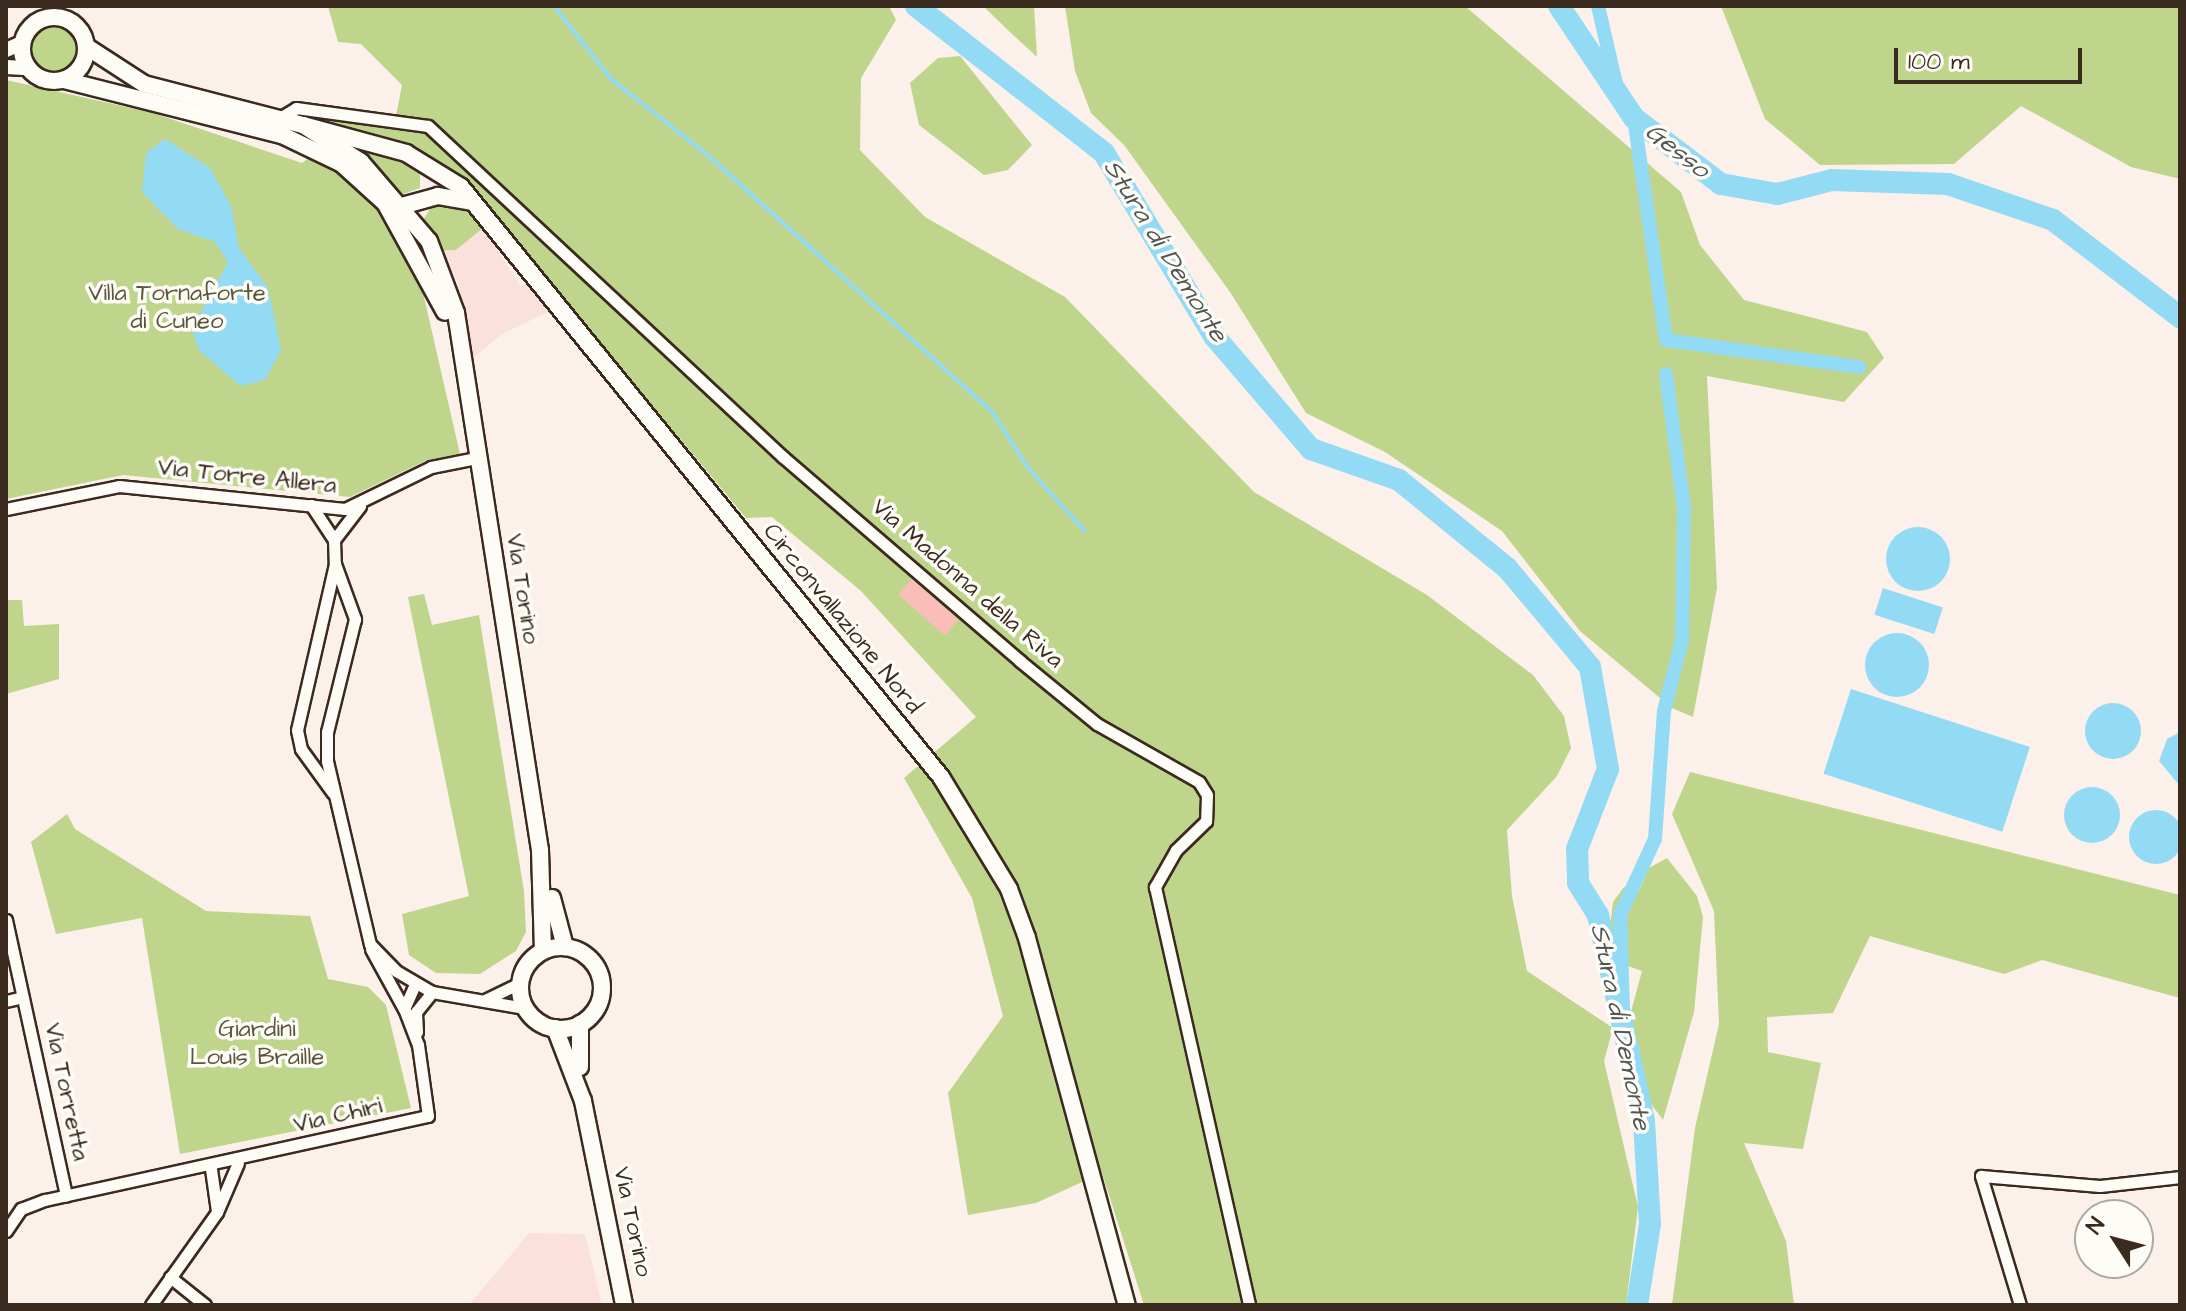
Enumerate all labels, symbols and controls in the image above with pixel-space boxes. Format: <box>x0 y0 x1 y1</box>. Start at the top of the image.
scale bar <box>1898 32 2086 82</box>
text: 100 m <box>1908 45 1970 79</box>
water label: Gesso <box>1639 116 1715 186</box>
water label: Stura di Demonte <box>1096 154 1234 348</box>
park label: Villa Tornaforte di Cuneo <box>88 280 266 336</box>
street label: Via Torre Allera <box>156 453 338 501</box>
street label: Via Madonna della Riva <box>865 493 1069 675</box>
street label: Circonvallazione Nord <box>756 518 928 720</box>
street label: Via Torino <box>499 532 545 646</box>
water label: Stura di Demonte <box>1583 921 1657 1133</box>
park label: Giardini Louis Braille <box>190 1016 324 1072</box>
street label: Via Torretta <box>37 1021 95 1163</box>
street label: Via Chiri <box>291 1092 385 1140</box>
street label: Via Torino <box>606 1165 658 1279</box>
north arrow <box>2074 1199 2154 1279</box>
text: N <box>2079 1211 2112 1240</box>

